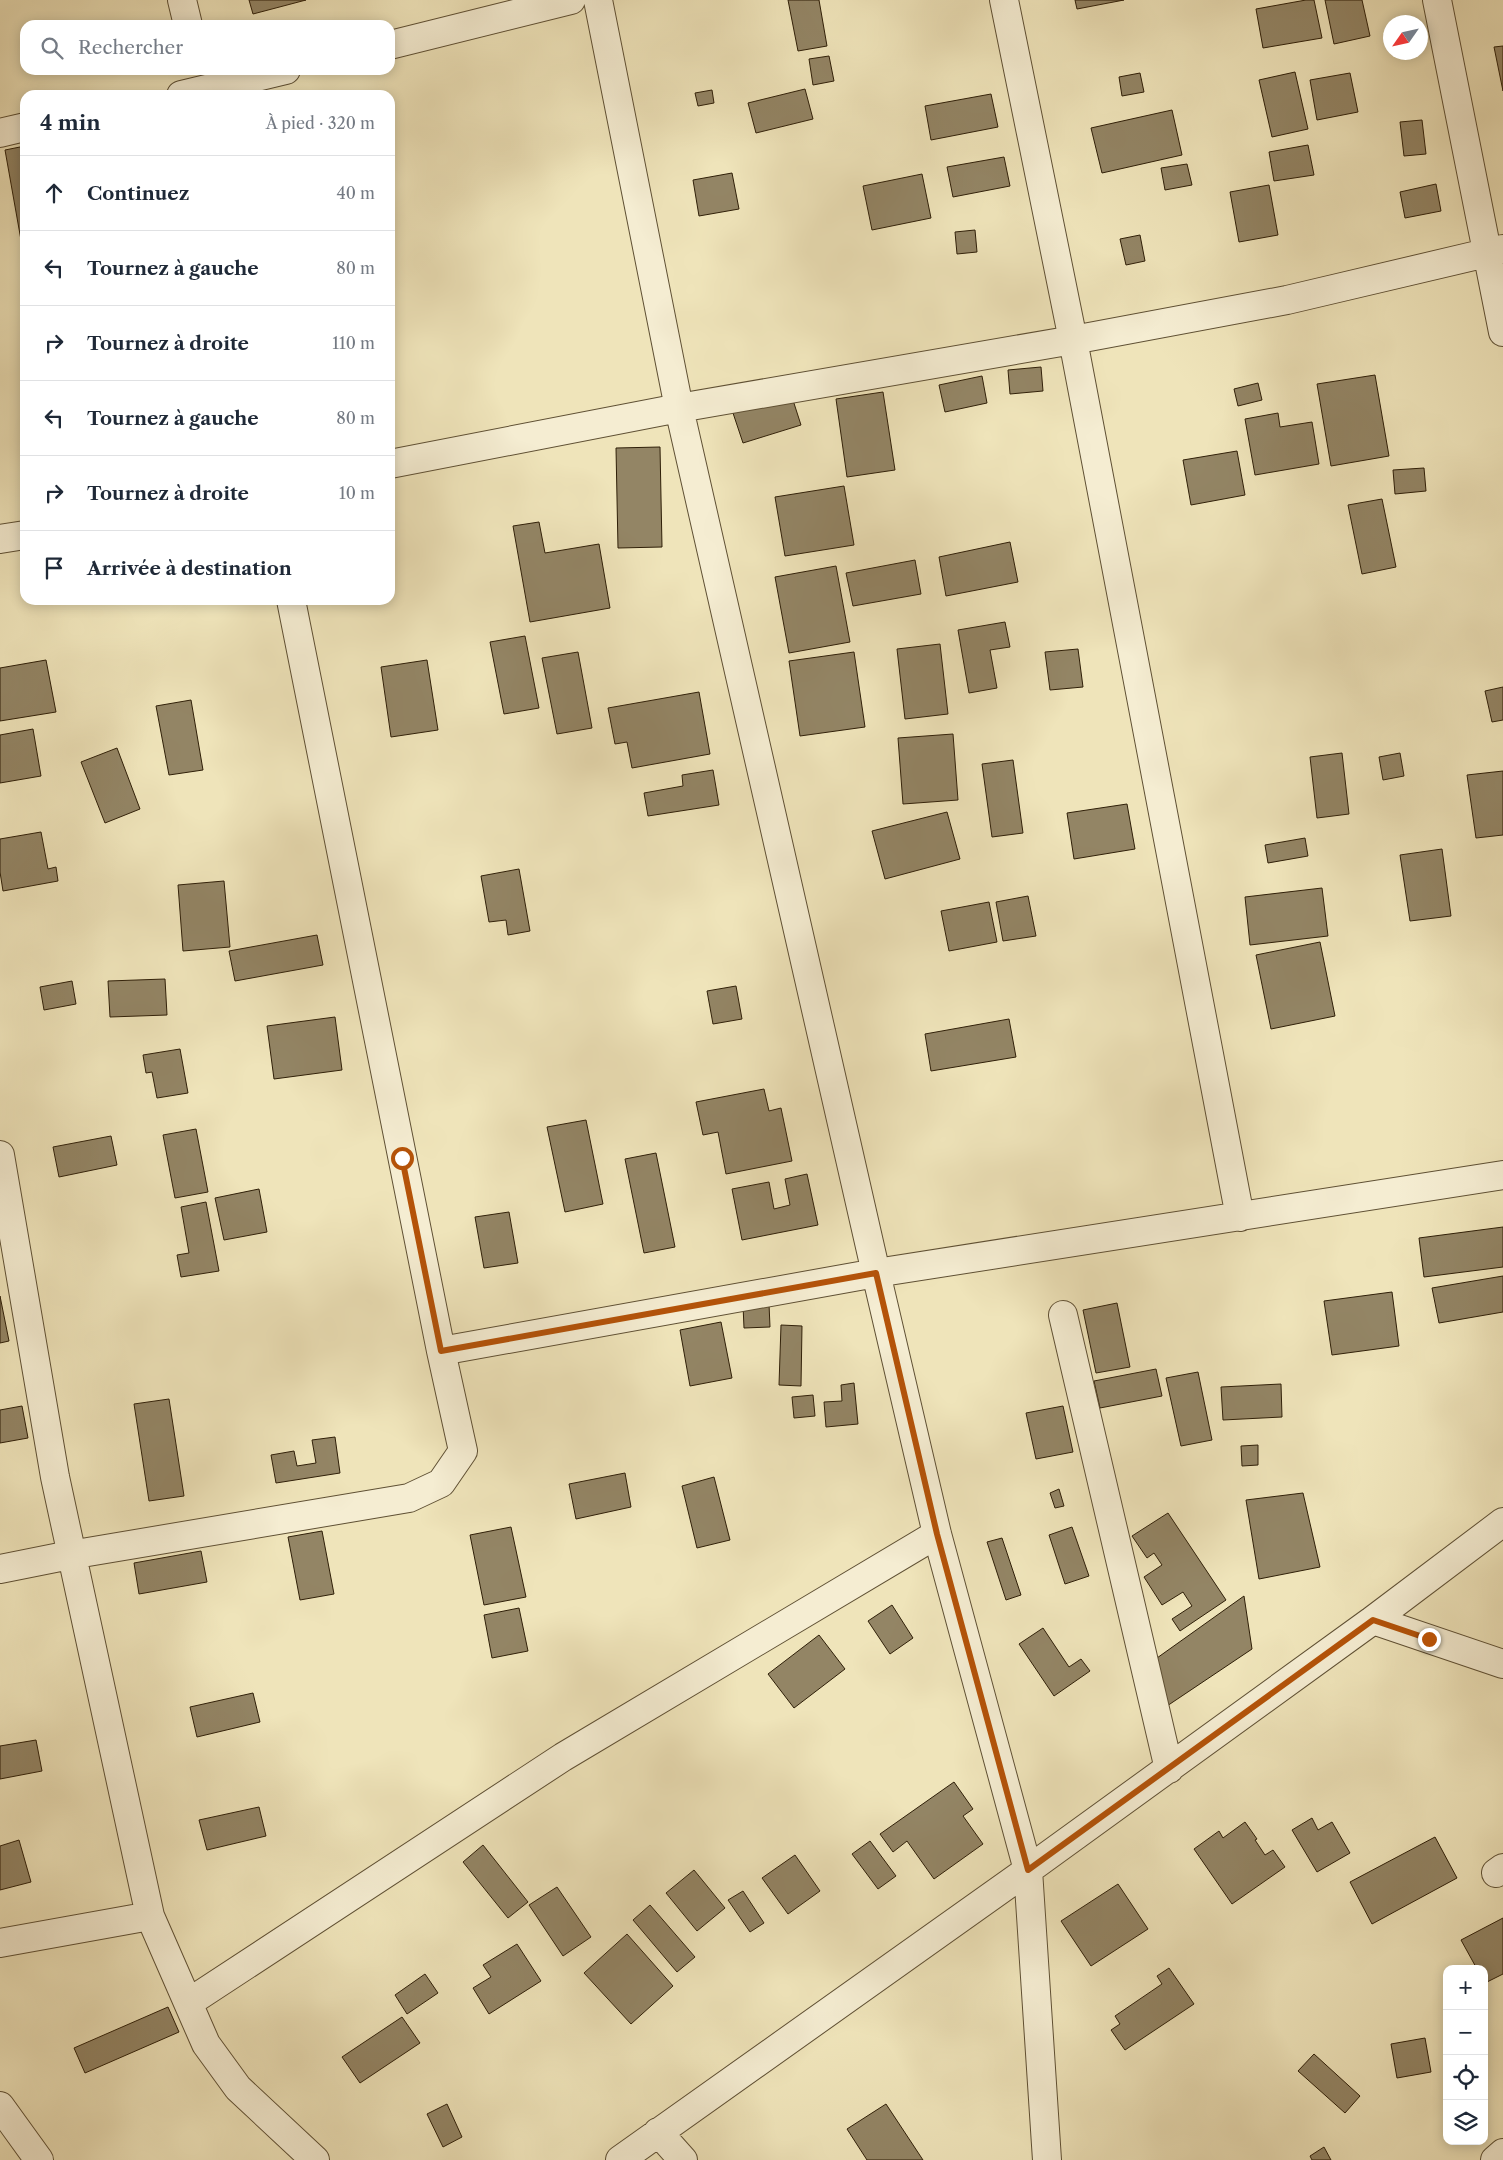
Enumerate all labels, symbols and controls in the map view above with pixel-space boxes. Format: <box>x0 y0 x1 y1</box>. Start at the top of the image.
north arrow <box>1383 15 1428 60</box>
search box <box>20 20 395 75</box>
icon: search <box>38 34 66 62</box>
text: Rechercher <box>78 36 183 59</box>
text: 4 min <box>40 110 101 135</box>
text: À pied · 320 m <box>266 113 375 133</box>
icon: ahead <box>40 179 68 207</box>
text: Continuez <box>87 182 189 205</box>
text: 40 m <box>336 183 375 203</box>
icon: left <box>40 254 68 282</box>
text: Tournez à gauche <box>87 257 259 280</box>
text: 80 m <box>336 258 375 278</box>
icon: right <box>40 329 68 357</box>
text: Tournez à droite <box>87 332 249 355</box>
text: 110 m <box>332 333 375 353</box>
icon: left <box>40 404 68 432</box>
text: Tournez à gauche <box>87 407 259 430</box>
text: 80 m <box>336 408 375 428</box>
icon: right <box>40 479 68 507</box>
text: Tournez à droite <box>87 482 249 505</box>
text: 10 m <box>339 483 375 503</box>
icon: arrive <box>40 554 68 582</box>
text: Arrivée à destination <box>87 557 292 580</box>
route start <box>391 1147 414 1170</box>
route end <box>1418 1628 1441 1651</box>
map controls <box>1443 1965 1488 2145</box>
button: + <box>1443 1965 1488 2010</box>
button: − <box>1443 2010 1488 2055</box>
button: locate <box>1443 2055 1488 2100</box>
button: layers <box>1443 2100 1488 2145</box>

